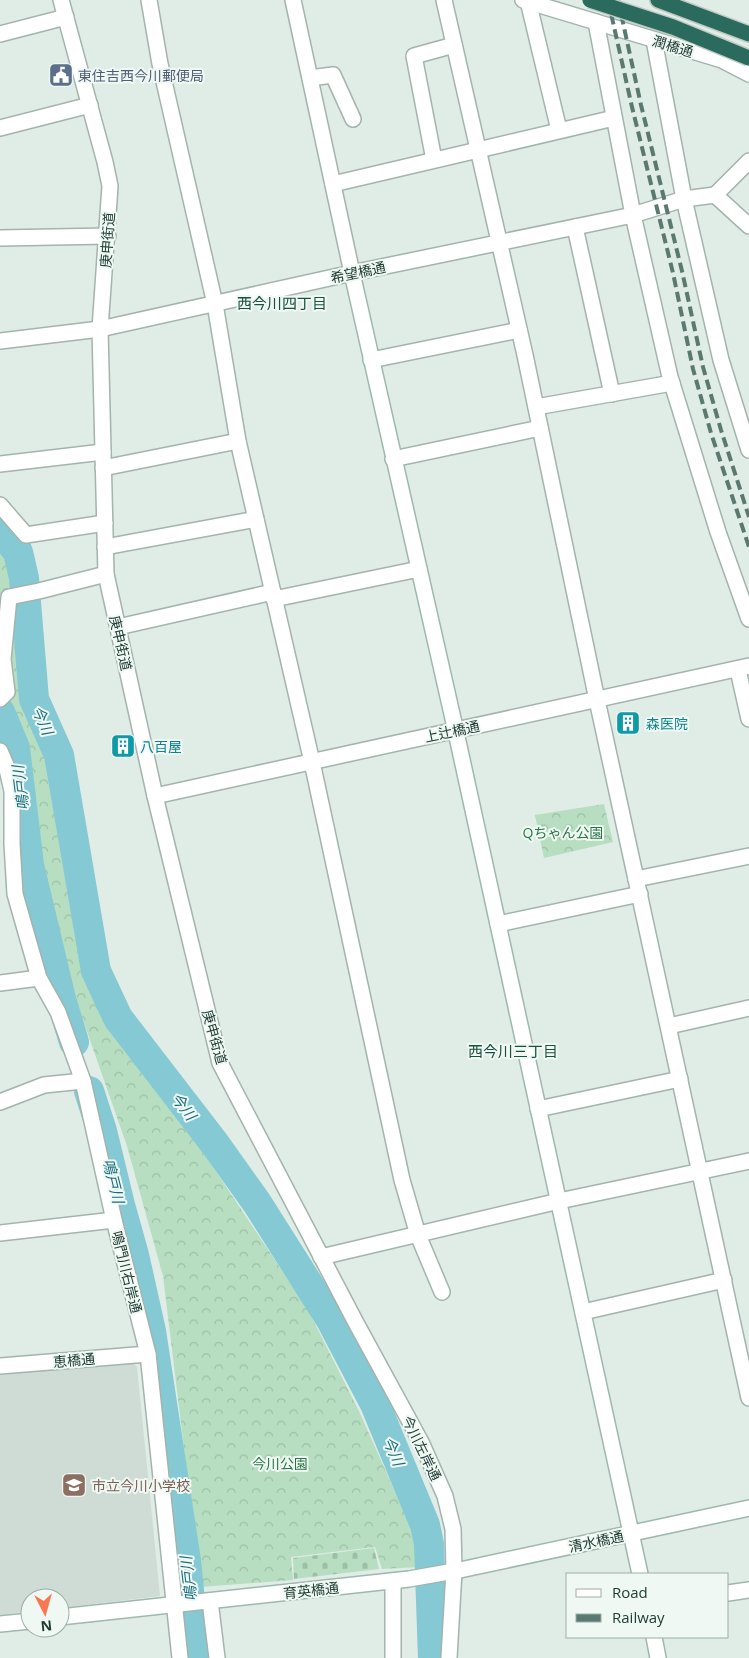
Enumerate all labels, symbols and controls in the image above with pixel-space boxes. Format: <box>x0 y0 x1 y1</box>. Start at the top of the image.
street label: 潤橋通 <box>650 31 696 61</box>
public building icon: 東住吉西今川郵便局 <box>48 62 74 88</box>
place label: 東住吉西今川郵便局 <box>78 66 204 85</box>
street label: 庚申街道 <box>96 211 118 269</box>
street label: 希望橋通 <box>329 257 387 287</box>
district label: 西今川四丁目 <box>237 293 327 313</box>
street label: 庚申街道 <box>105 614 137 672</box>
water label: 今川 <box>28 702 59 740</box>
building icon: 森医院 <box>615 710 641 736</box>
place label: 森医院 <box>646 714 688 733</box>
street label: 上辻橋通 <box>423 716 481 746</box>
building icon: 八百屋 <box>110 733 136 759</box>
place label: 八百屋 <box>140 737 182 756</box>
water label: 鳴戸川 <box>7 762 33 812</box>
park label: Qちゃん公園 <box>523 823 603 842</box>
street label: 庚申街道 <box>198 1007 232 1067</box>
district label: 西今川三丁目 <box>468 1041 558 1061</box>
water label: 今川 <box>167 1088 202 1126</box>
water label: 鳴戸川 <box>99 1157 130 1207</box>
street label: 鳴門川右岸通 <box>108 1229 146 1315</box>
street label: 恵橋通 <box>52 1349 96 1371</box>
street label: 今川左岸通 <box>398 1412 446 1484</box>
water label: 今川 <box>379 1433 410 1471</box>
park label: 今川公園 <box>252 1454 308 1473</box>
school or university icon: 市立今川小学校 <box>61 1472 87 1498</box>
place label: 市立今川小学校 <box>92 1476 190 1495</box>
street label: 清水橋通 <box>567 1526 625 1556</box>
water label: 鳴戸川 <box>175 1553 201 1603</box>
legend <box>566 1573 729 1638</box>
street label: 育英橋通 <box>282 1578 340 1602</box>
text: Road <box>612 1582 648 1602</box>
north arrow <box>20 1588 70 1638</box>
text: Railway <box>612 1607 665 1627</box>
text: N <box>40 1616 53 1636</box>

